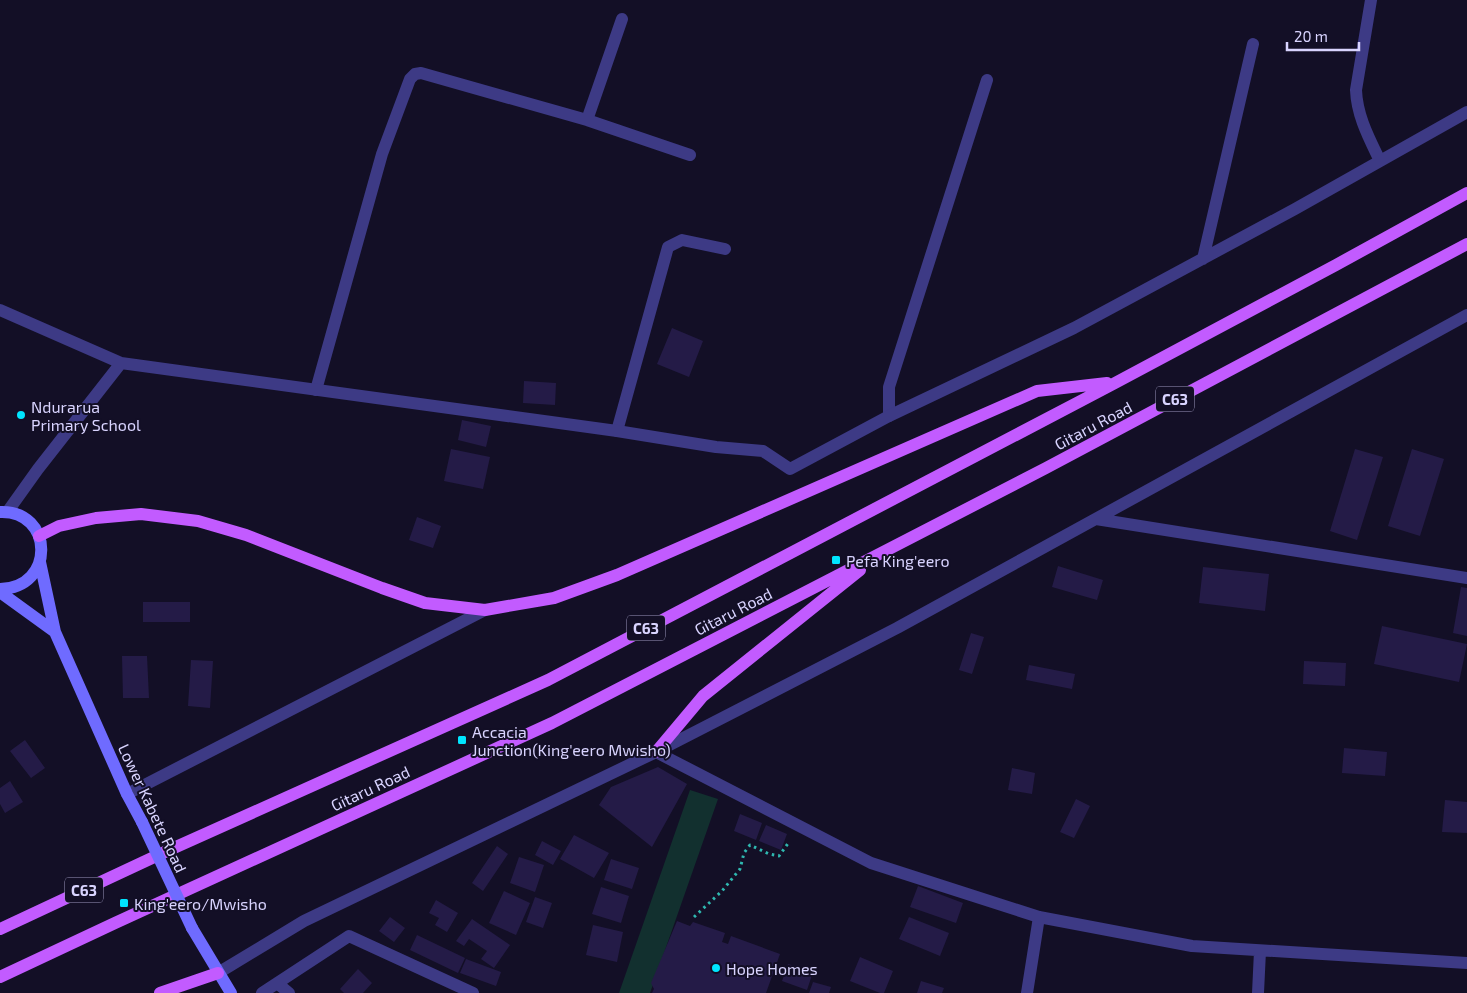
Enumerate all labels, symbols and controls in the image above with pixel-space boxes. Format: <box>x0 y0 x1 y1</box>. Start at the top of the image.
scale bar <box>1287 20 1360 52</box>
text: 20 m <box>1294 27 1328 45</box>
road number: C63 <box>1156 386 1194 412</box>
place label: Ndurarua Primary School <box>31 397 141 434</box>
street label: Gitaru Road <box>1051 397 1135 453</box>
marker: Ndurarua Primary School <box>15 409 27 421</box>
place label: Pefa King'eero <box>846 551 950 570</box>
marker: Pefa King'eero <box>830 554 842 566</box>
street label: Gitaru Road <box>691 583 775 639</box>
road number: C63 <box>627 616 665 640</box>
place label: Accacia Junction(King'eero Mwisho) <box>472 722 671 759</box>
marker: Accacia Junction(King'eero Mwisho) <box>456 734 468 746</box>
street label: Lower Kabete Road <box>115 741 191 875</box>
street label: Gitaru Road <box>328 761 412 815</box>
road number: C63 <box>65 878 103 902</box>
place label: King'eero/Mwisho <box>134 894 267 913</box>
marker: King'eero/Mwisho <box>118 897 130 909</box>
place label: Hope Homes <box>726 959 818 978</box>
marker: Hope Homes <box>710 962 722 974</box>

